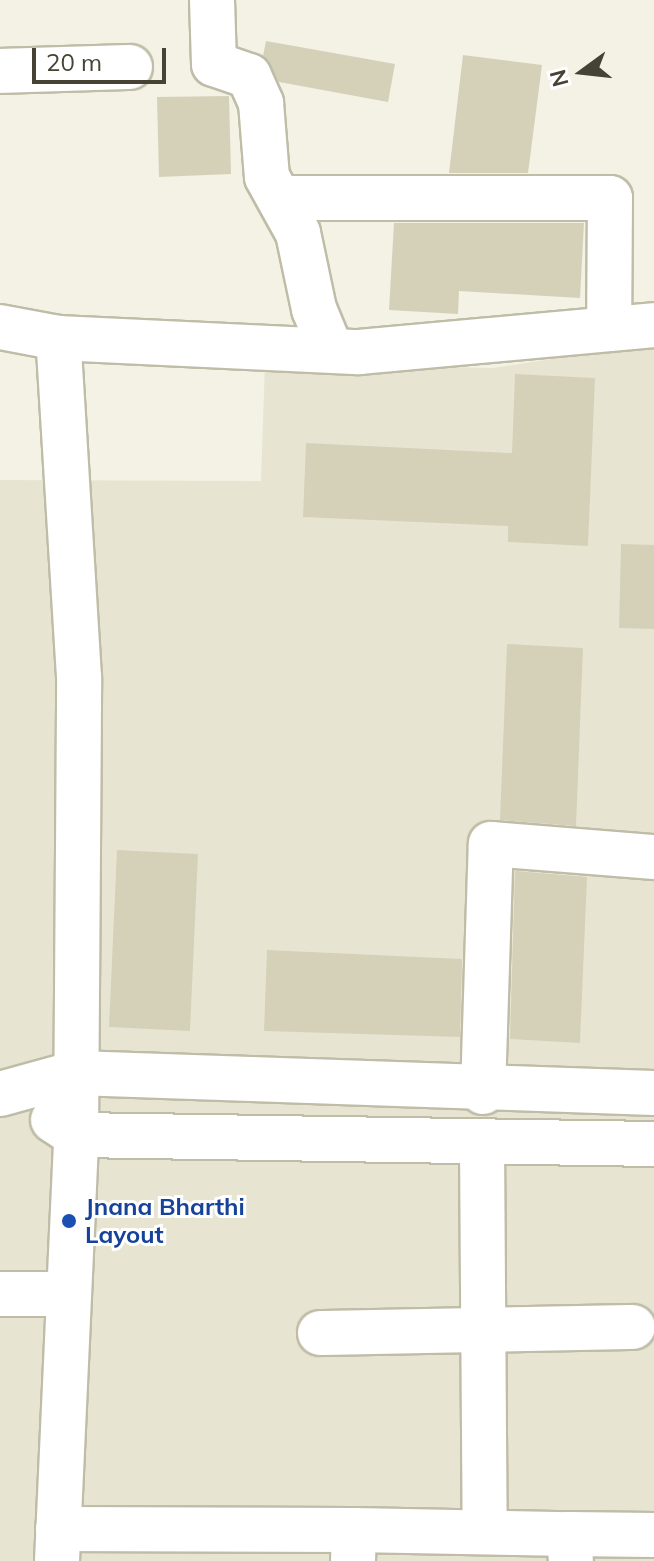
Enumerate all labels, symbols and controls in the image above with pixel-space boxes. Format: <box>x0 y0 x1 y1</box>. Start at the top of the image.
scale bar <box>36 32 170 82</box>
north arrow <box>542 32 622 112</box>
text: 20 m <box>46 47 102 77</box>
text: N <box>543 67 574 90</box>
place label: Jnana Bharthi Layout <box>85 1193 245 1249</box>
marker: Jnana Bharthi Layout <box>60 1212 78 1230</box>

